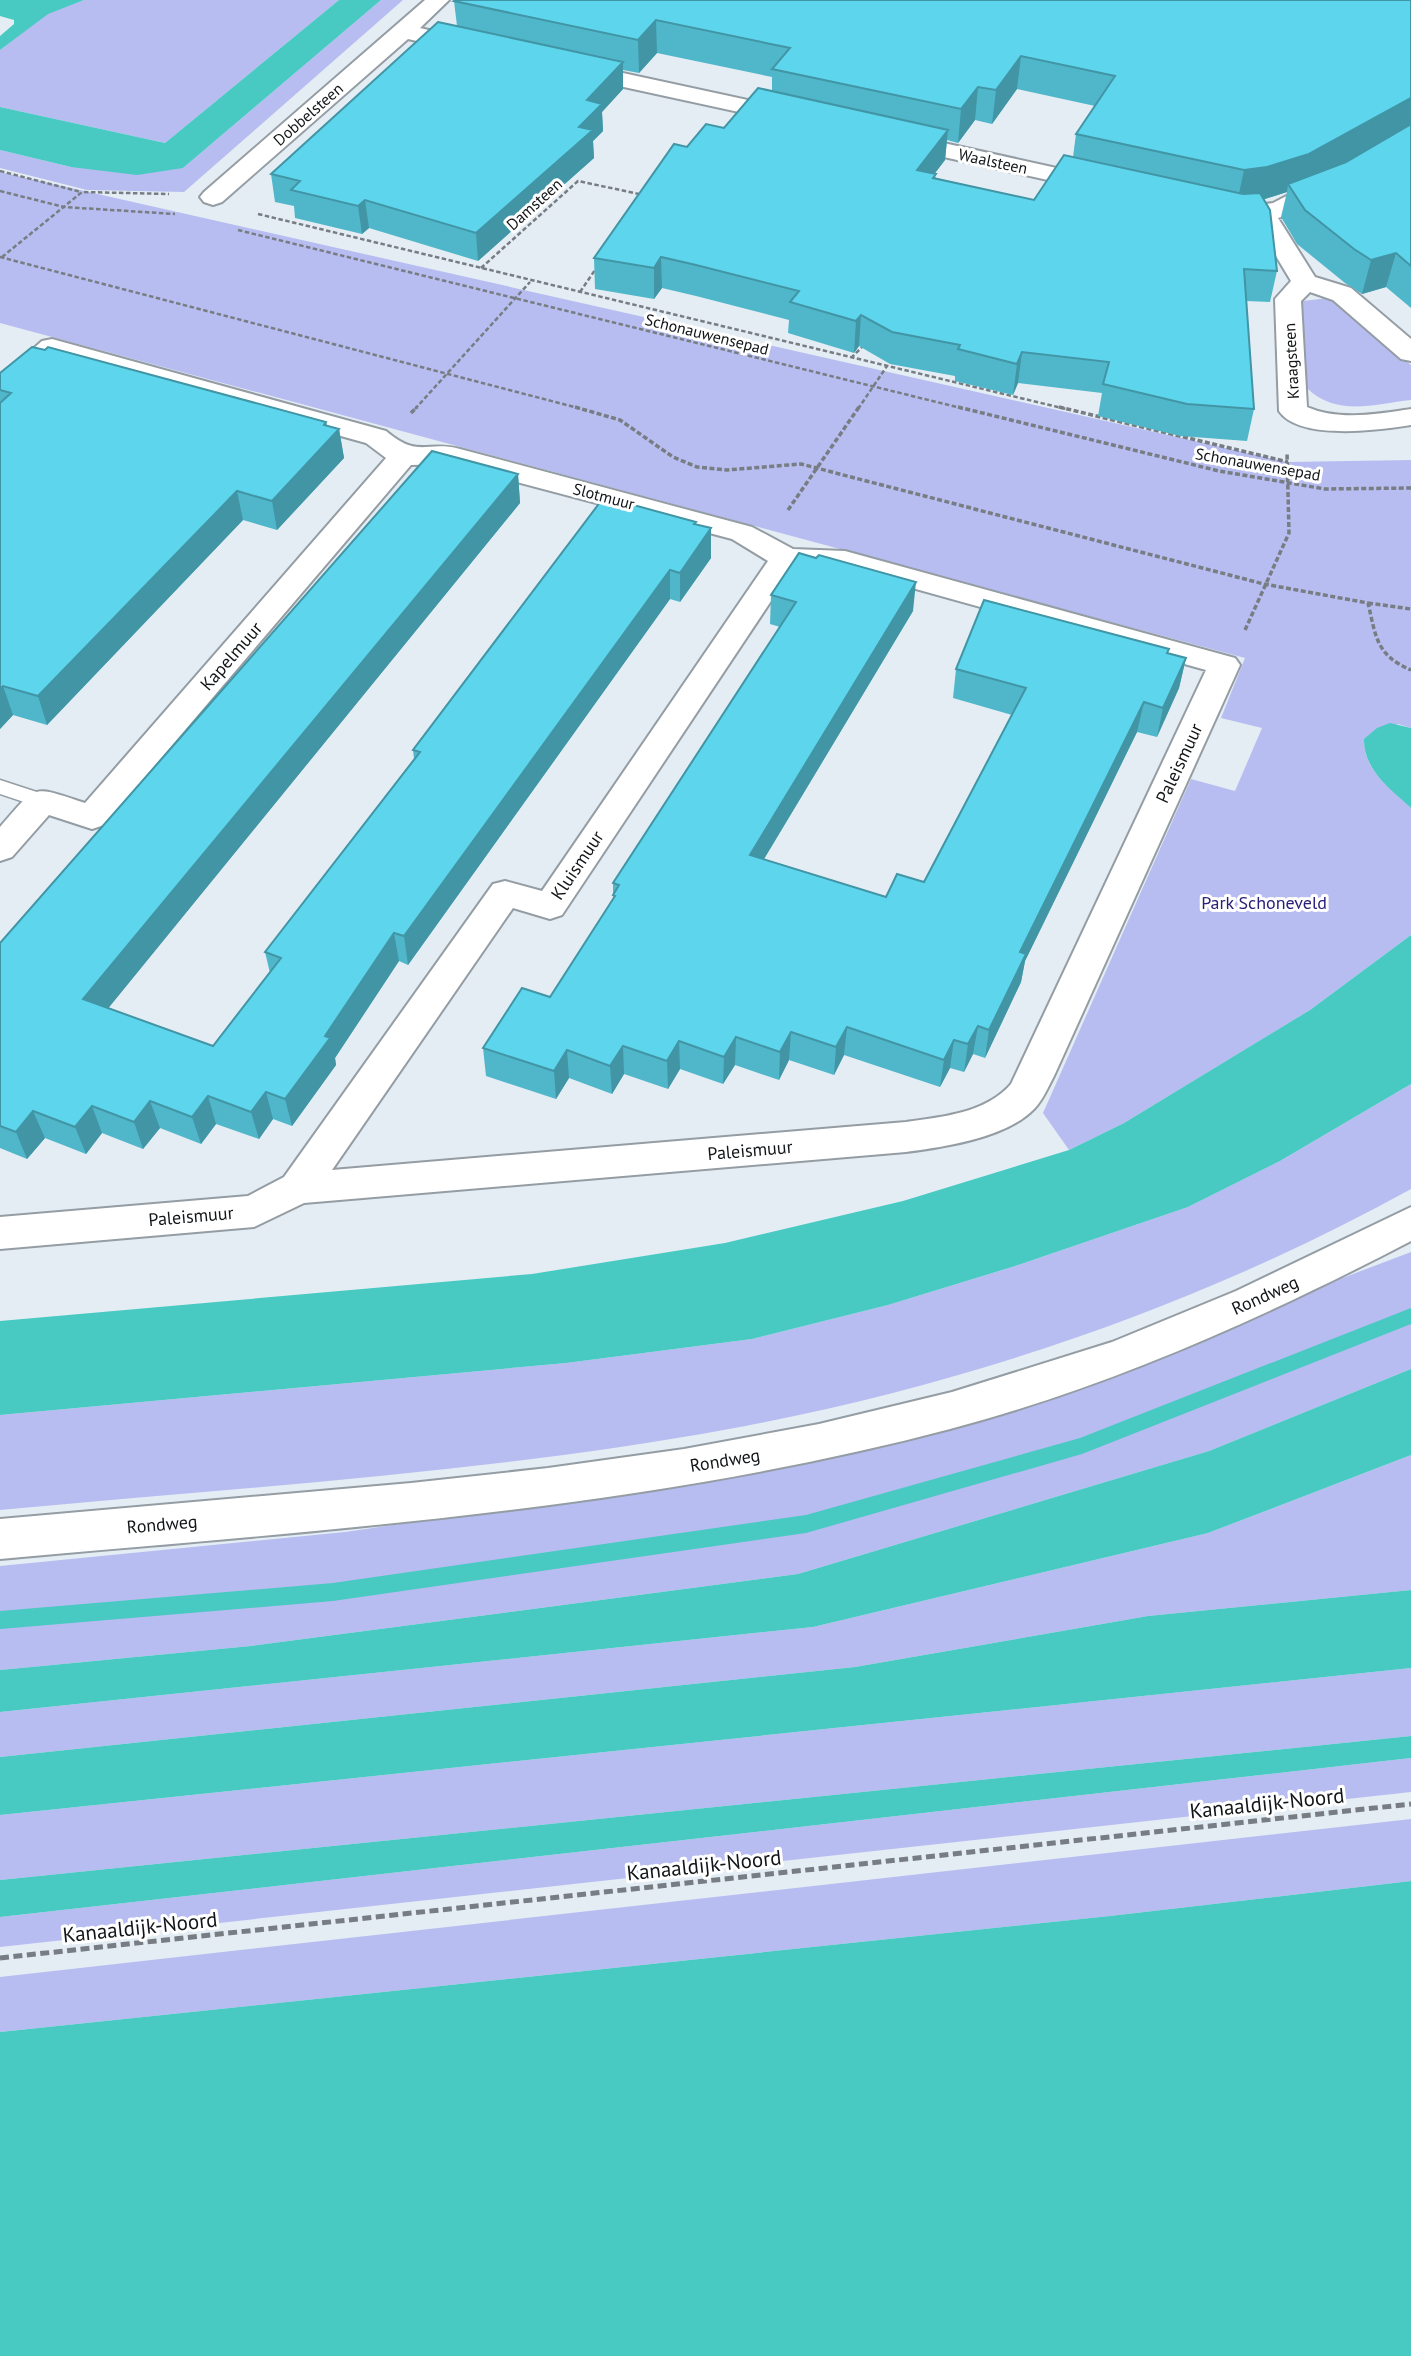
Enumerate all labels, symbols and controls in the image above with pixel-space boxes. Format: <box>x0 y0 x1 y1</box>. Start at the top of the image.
street label: Dobbelsteen <box>269 78 347 150</box>
street label: Waalsteen <box>957 144 1029 178</box>
street label: Damsteen <box>502 174 566 234</box>
street label: Schonauwensepad <box>643 309 771 359</box>
street label: Kraagsteen <box>1279 323 1303 399</box>
street label: Schonauwensepad <box>1194 443 1322 485</box>
street label: Slotmuur <box>571 478 637 514</box>
street label: Kapelmuur <box>195 617 267 695</box>
street label: Paleismuur <box>1151 719 1207 807</box>
street label: Kluismuur <box>546 826 608 904</box>
park label: Park Schoneveld <box>1201 891 1327 914</box>
street label: Paleismuur <box>707 1135 793 1165</box>
street label: Paleismuur <box>148 1201 234 1231</box>
street label: Rondweg <box>1228 1270 1302 1320</box>
street label: Rondweg <box>688 1443 762 1477</box>
street label: Rondweg <box>126 1509 198 1539</box>
street label: Kanaaldijk-Noord <box>1188 1781 1346 1825</box>
street label: Kanaaldijk-Noord <box>625 1843 783 1887</box>
street label: Kanaaldijk-Noord <box>61 1905 219 1949</box>

